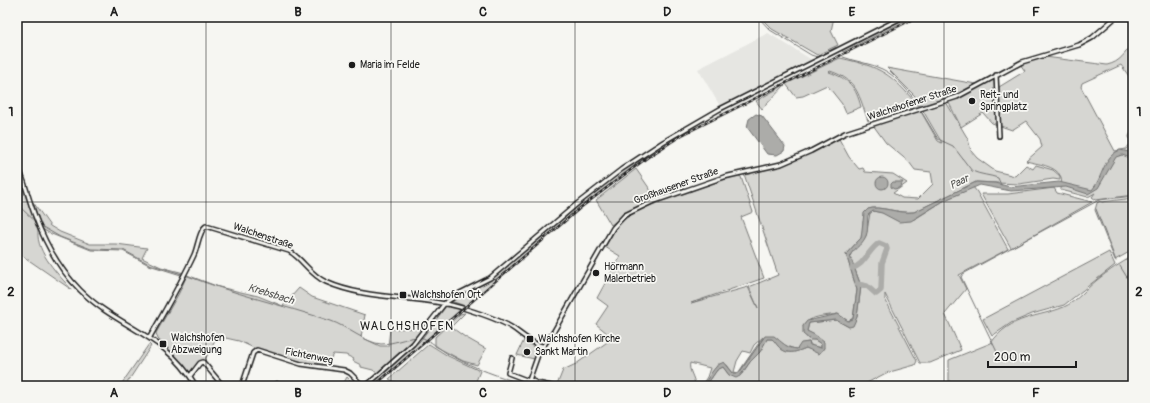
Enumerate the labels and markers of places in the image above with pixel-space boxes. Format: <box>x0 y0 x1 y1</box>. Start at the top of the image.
place label: Maria im Felde <box>360 59 420 71</box>
marker: Maria im Felde <box>347 60 357 70</box>
place label: Reit- und Springplatz <box>980 89 1027 113</box>
marker: Reit- und Springplatz <box>967 96 977 106</box>
place label: Hörmann Malerbetrieb <box>604 261 656 285</box>
marker: Hörmann Malerbetrieb <box>591 268 601 278</box>
place label: Walchshofen Ort <box>411 289 482 301</box>
marker: Walchshofen Ort <box>398 290 408 300</box>
place label: Walchshofen Abzweigung <box>171 332 225 356</box>
place label: Walchshofen Kirche <box>538 333 620 345</box>
marker: Walchshofen Kirche <box>525 334 535 344</box>
marker: Walchshofen Abzweigung <box>158 339 168 349</box>
place label: Sankt Martin <box>535 346 588 358</box>
marker: Sankt Martin <box>522 347 532 357</box>

